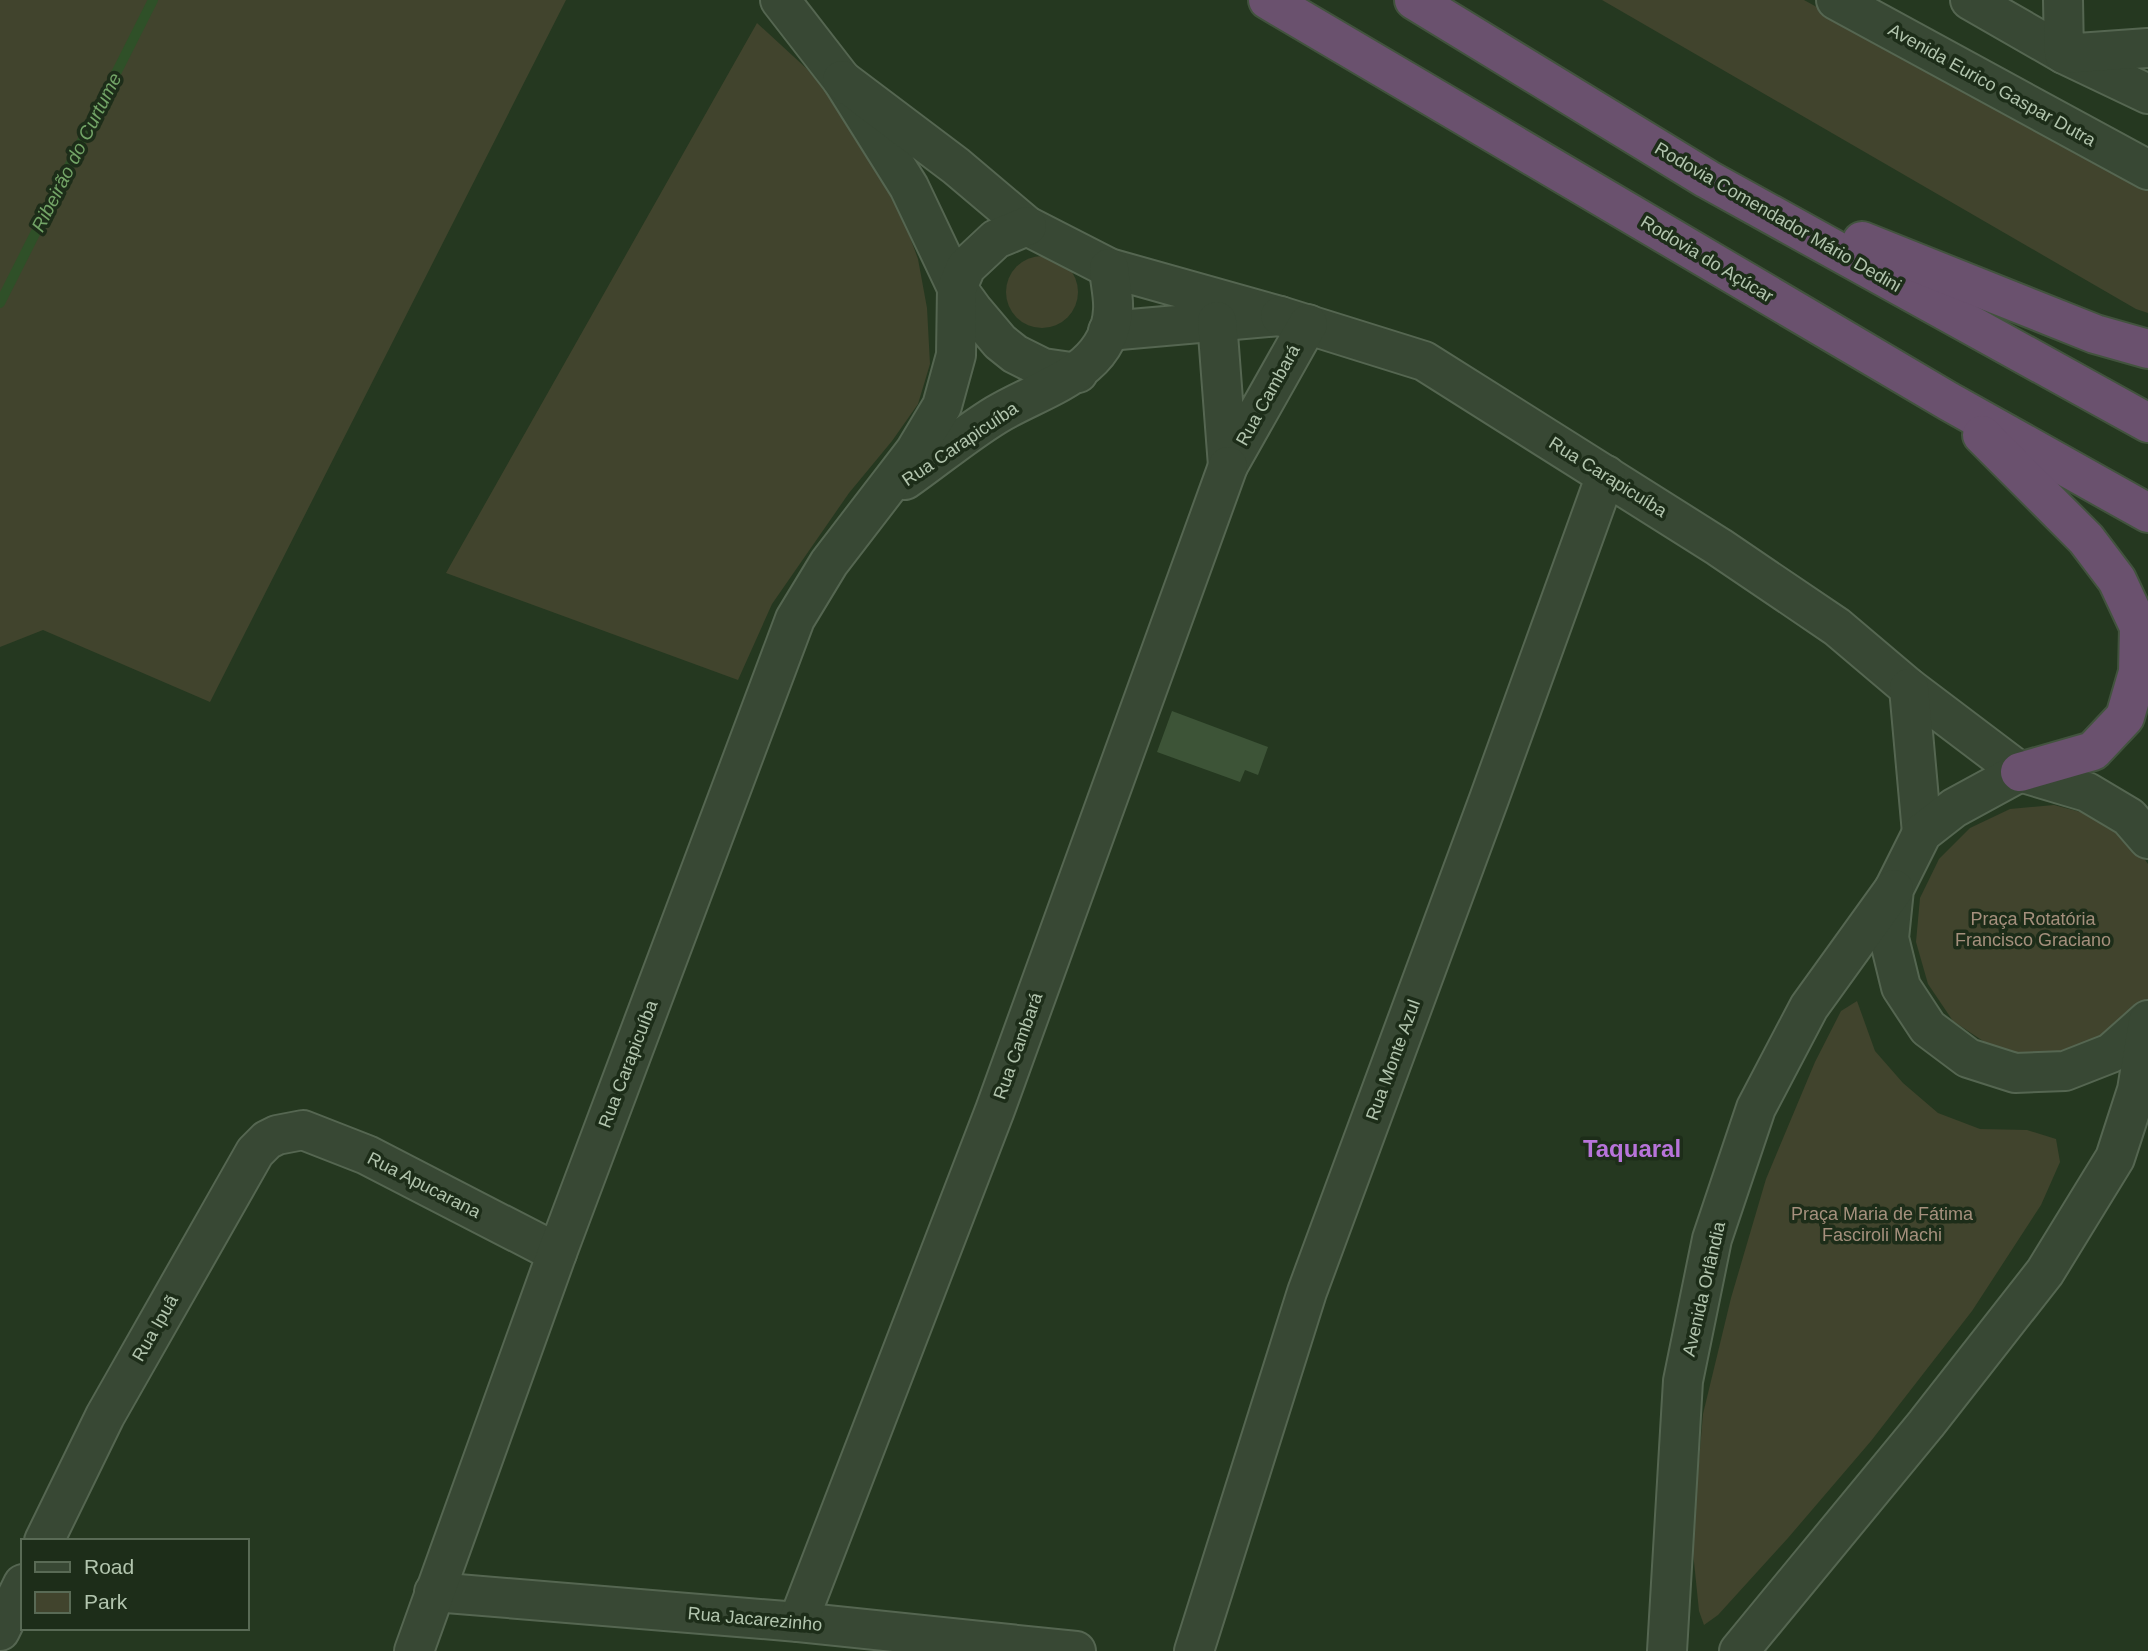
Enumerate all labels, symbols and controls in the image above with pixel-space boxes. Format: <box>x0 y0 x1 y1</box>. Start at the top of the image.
street label: Avenida Eurico Gaspar Dutra <box>1885 20 2100 151</box>
water label: Ribeirão do Curtume <box>27 69 126 235</box>
street label: Rodovia Comendador Mário Dedini <box>1651 138 1905 296</box>
street label: Rodovia do Açúcar <box>1637 212 1777 306</box>
street label: Rua Cambará <box>1232 340 1304 449</box>
street label: Rua Carapicuíba <box>898 397 1022 490</box>
street label: Rua Carapicuíba <box>1545 433 1671 522</box>
park label: Praça Rotatória Francisco Graciano <box>1955 909 2111 950</box>
street label: Rua Cambará <box>989 989 1047 1102</box>
street label: Rua Carapicuíba <box>594 996 662 1131</box>
street label: Rua Monte Azul <box>1362 997 1424 1123</box>
district label: Taquaral <box>1583 1135 1681 1162</box>
street label: Rua Apucarana <box>364 1148 485 1223</box>
park label: Praça Maria de Fátima Fasciroli Machi <box>1791 1204 1974 1245</box>
street label: Avenida Orlândia <box>1679 1219 1729 1358</box>
street label: Rua Ipuã <box>128 1291 182 1365</box>
legend <box>21 1539 248 1630</box>
text: Road <box>84 1555 134 1578</box>
text: Park <box>84 1590 128 1613</box>
street label: Rua Jacarezinho <box>687 1603 823 1635</box>

